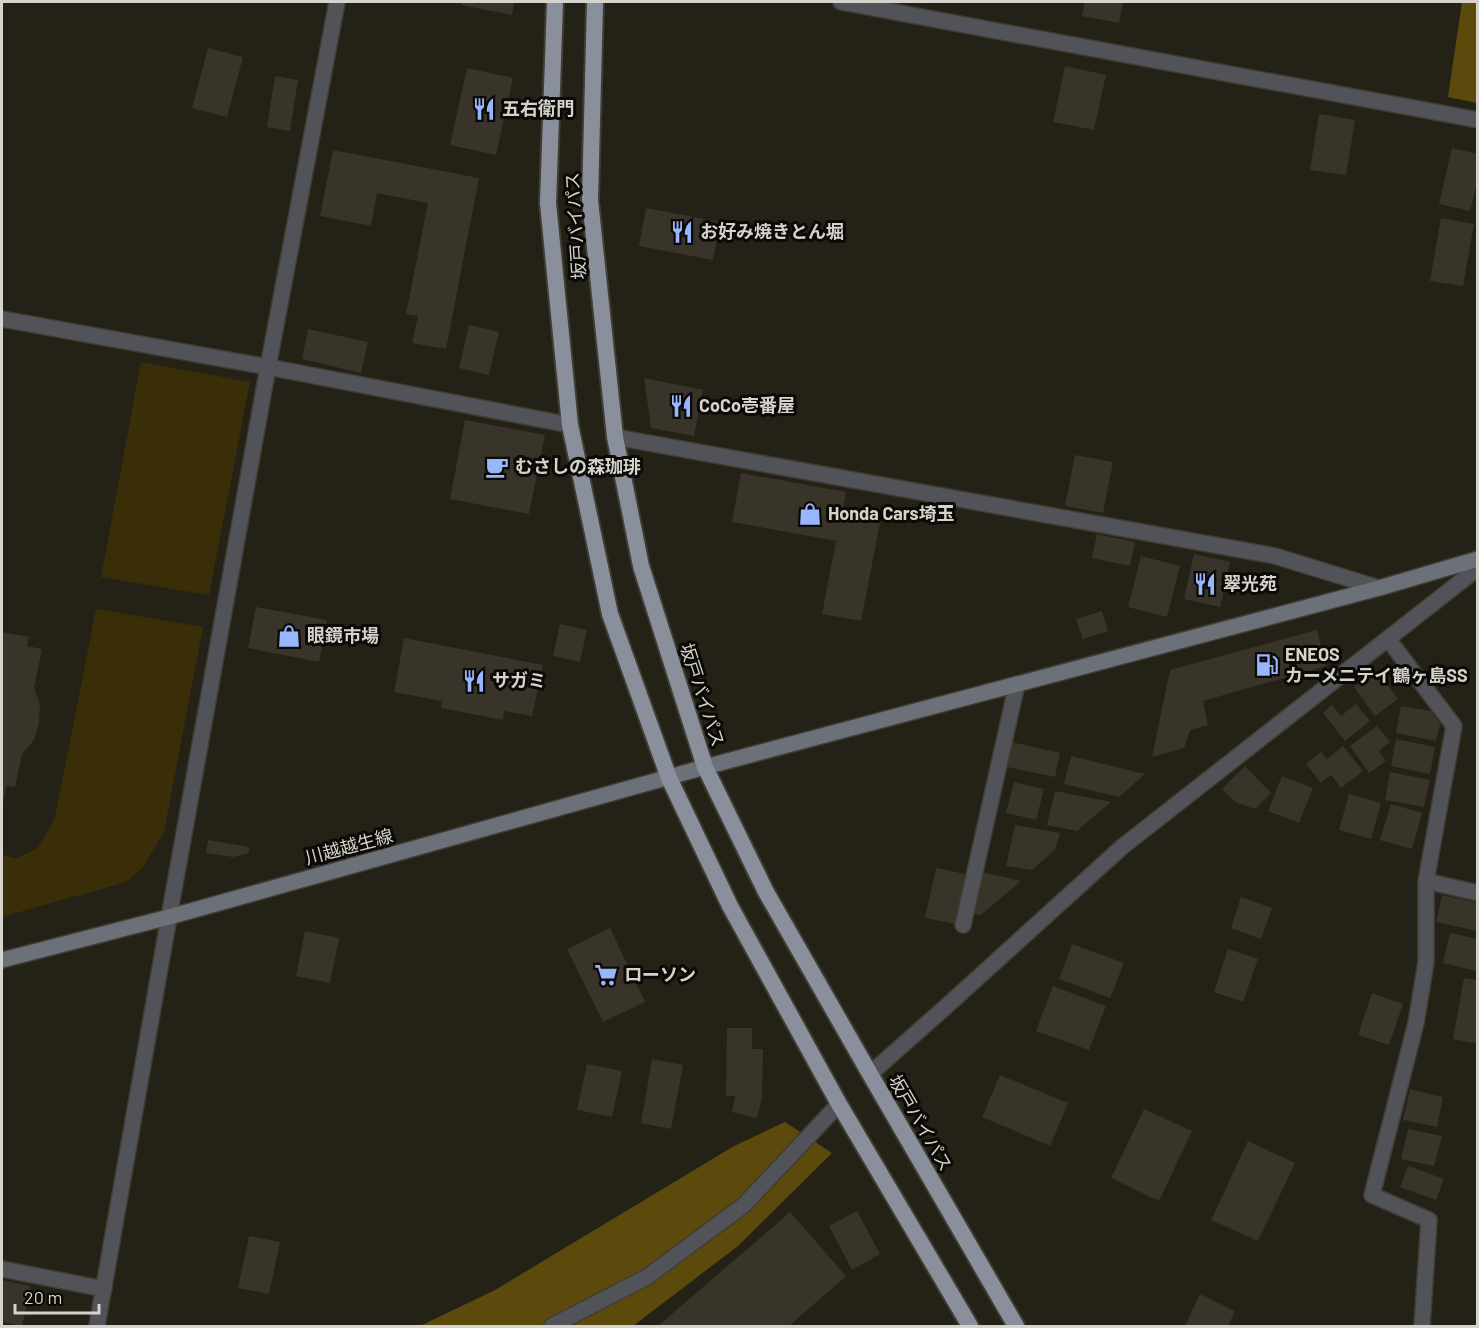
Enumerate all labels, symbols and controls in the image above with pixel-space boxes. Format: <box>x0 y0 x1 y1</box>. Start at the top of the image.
restaurant icon: 五右衛門 <box>471 96 497 122</box>
place label: 五右衛門 <box>502 97 574 119</box>
street label: 坂戸バイパス <box>560 172 590 281</box>
restaurant icon: お好み焼きとん堀 <box>669 219 695 245</box>
place label: お好み焼きとん堀 <box>700 220 844 242</box>
restaurant icon: CoCo壱番屋 <box>668 393 694 419</box>
place label: CoCo壱番屋 <box>699 394 795 416</box>
cafe icon: むさしの森珈琲 <box>484 454 510 480</box>
place label: むさしの森珈琲 <box>515 455 641 477</box>
shop icon: Honda Cars埼玉 <box>797 501 823 527</box>
place label: Honda Cars埼玉 <box>828 502 955 524</box>
restaurant icon: 翠光苑 <box>1192 571 1218 597</box>
place label: 翠光苑 <box>1223 572 1277 594</box>
shop icon: 眼鏡市場 <box>276 623 302 649</box>
place label: 眼鏡市場 <box>307 624 379 646</box>
street label: 坂戸バイパス <box>676 640 730 749</box>
place label: ENEOS カーメニテイ鶴ヶ島SS <box>1285 643 1468 686</box>
fuel station icon: ENEOS カーメニテイ鶴ヶ島SS <box>1254 652 1280 678</box>
restaurant icon: サガミ <box>461 668 487 694</box>
place label: サガミ <box>492 669 546 691</box>
street label: 川越越生線 <box>302 824 395 868</box>
supermarket icon: ローソン <box>593 962 619 988</box>
place label: ローソン <box>624 963 696 985</box>
street label: 坂戸バイパス <box>884 1070 957 1175</box>
scale bar <box>15 1277 99 1315</box>
text: 20 m <box>24 1286 62 1308</box>

